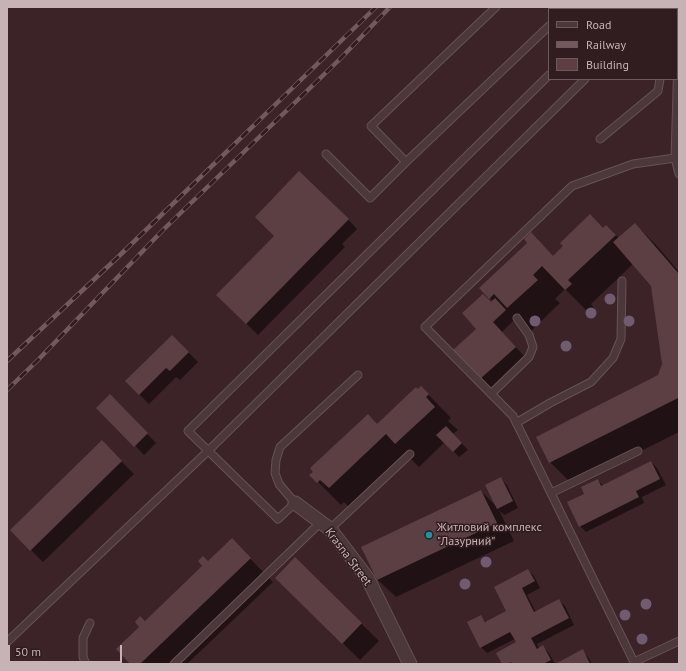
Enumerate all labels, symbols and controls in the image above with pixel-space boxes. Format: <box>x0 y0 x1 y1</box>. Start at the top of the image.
legend <box>548 8 678 80</box>
text: Road <box>586 17 611 32</box>
text: Railway <box>586 37 626 52</box>
text: Building <box>586 57 629 72</box>
place label: Житловий комплекс "Лазурний" <box>437 521 542 549</box>
street label: Krasna Street <box>322 525 374 589</box>
marker: Житловий комплекс "Лазурний" <box>424 530 434 540</box>
scale bar <box>10 637 124 663</box>
text: 50 m <box>15 644 41 659</box>

